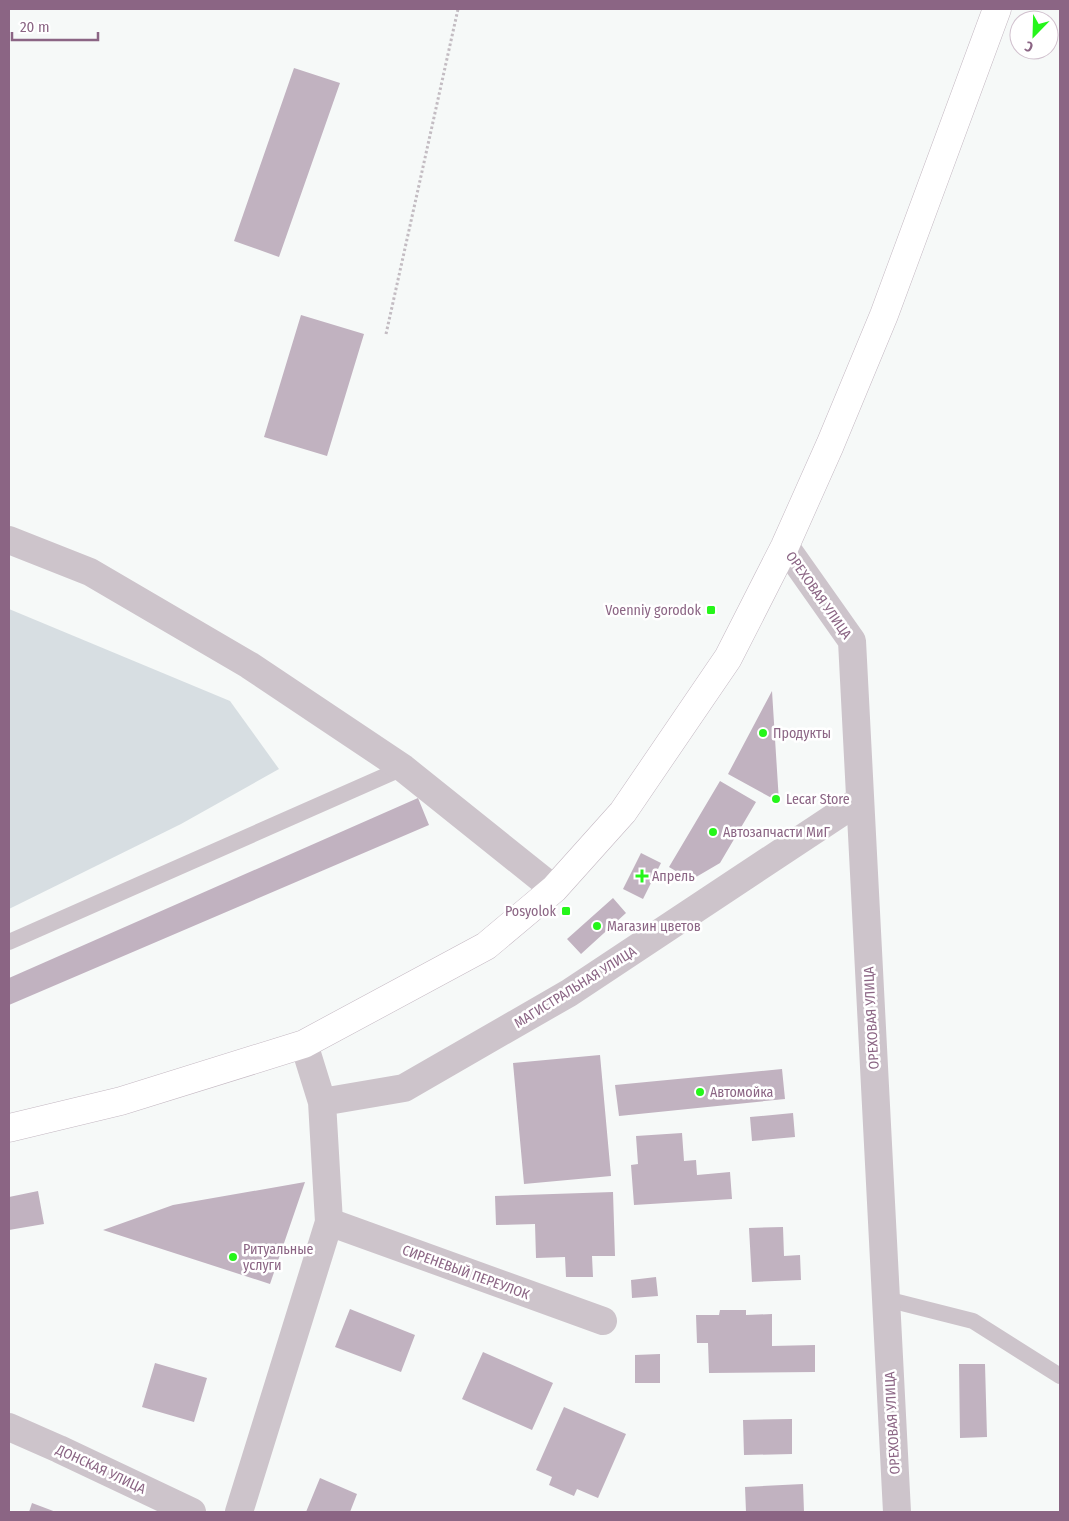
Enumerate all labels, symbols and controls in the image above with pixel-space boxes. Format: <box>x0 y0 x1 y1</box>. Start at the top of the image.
scale bar <box>12 10 99 42</box>
north arrow <box>1009 10 1059 60</box>
text: 20 m <box>20 18 50 36</box>
text: С <box>1022 37 1036 56</box>
street label: ОРЕХОВАЯ УЛИЦА <box>782 548 855 643</box>
place label: Voenniy gorodok <box>605 602 701 619</box>
marker: Voenniy gorodok <box>705 604 717 616</box>
place label: Продукты <box>773 725 831 742</box>
marker: Продукты <box>757 727 769 739</box>
place label: Lecar Store <box>786 791 850 808</box>
marker: Lecar Store <box>770 793 782 805</box>
place label: Автозапчасти МиГ <box>723 824 831 841</box>
marker: Автозапчасти МиГ <box>707 826 719 838</box>
place label: Апрель <box>652 868 695 885</box>
marker: Апрель <box>636 870 648 882</box>
place label: Posyolok <box>505 903 556 920</box>
marker: Posyolok <box>560 905 572 917</box>
place label: Магазин цветов <box>607 918 701 935</box>
marker: Магазин цветов <box>591 920 603 932</box>
street label: МАГИСТРАЛЬНАЯ УЛИЦА <box>511 943 640 1032</box>
street label: ОРЕХОВАЯ УЛИЦА <box>860 965 883 1070</box>
place label: Автомойка <box>710 1084 774 1101</box>
marker: Автомойка <box>694 1086 706 1098</box>
place label: Ритуальные услуги <box>243 1241 314 1274</box>
street label: СИРЕНЕВЫЙ ПЕРЕУЛОК <box>400 1242 532 1304</box>
marker: Ритуальные услуги <box>227 1251 239 1263</box>
street label: ОРЕХОВАЯ УЛИЦА <box>881 1370 904 1475</box>
street label: ДОНСКАЯ УЛИЦА <box>52 1441 149 1498</box>

